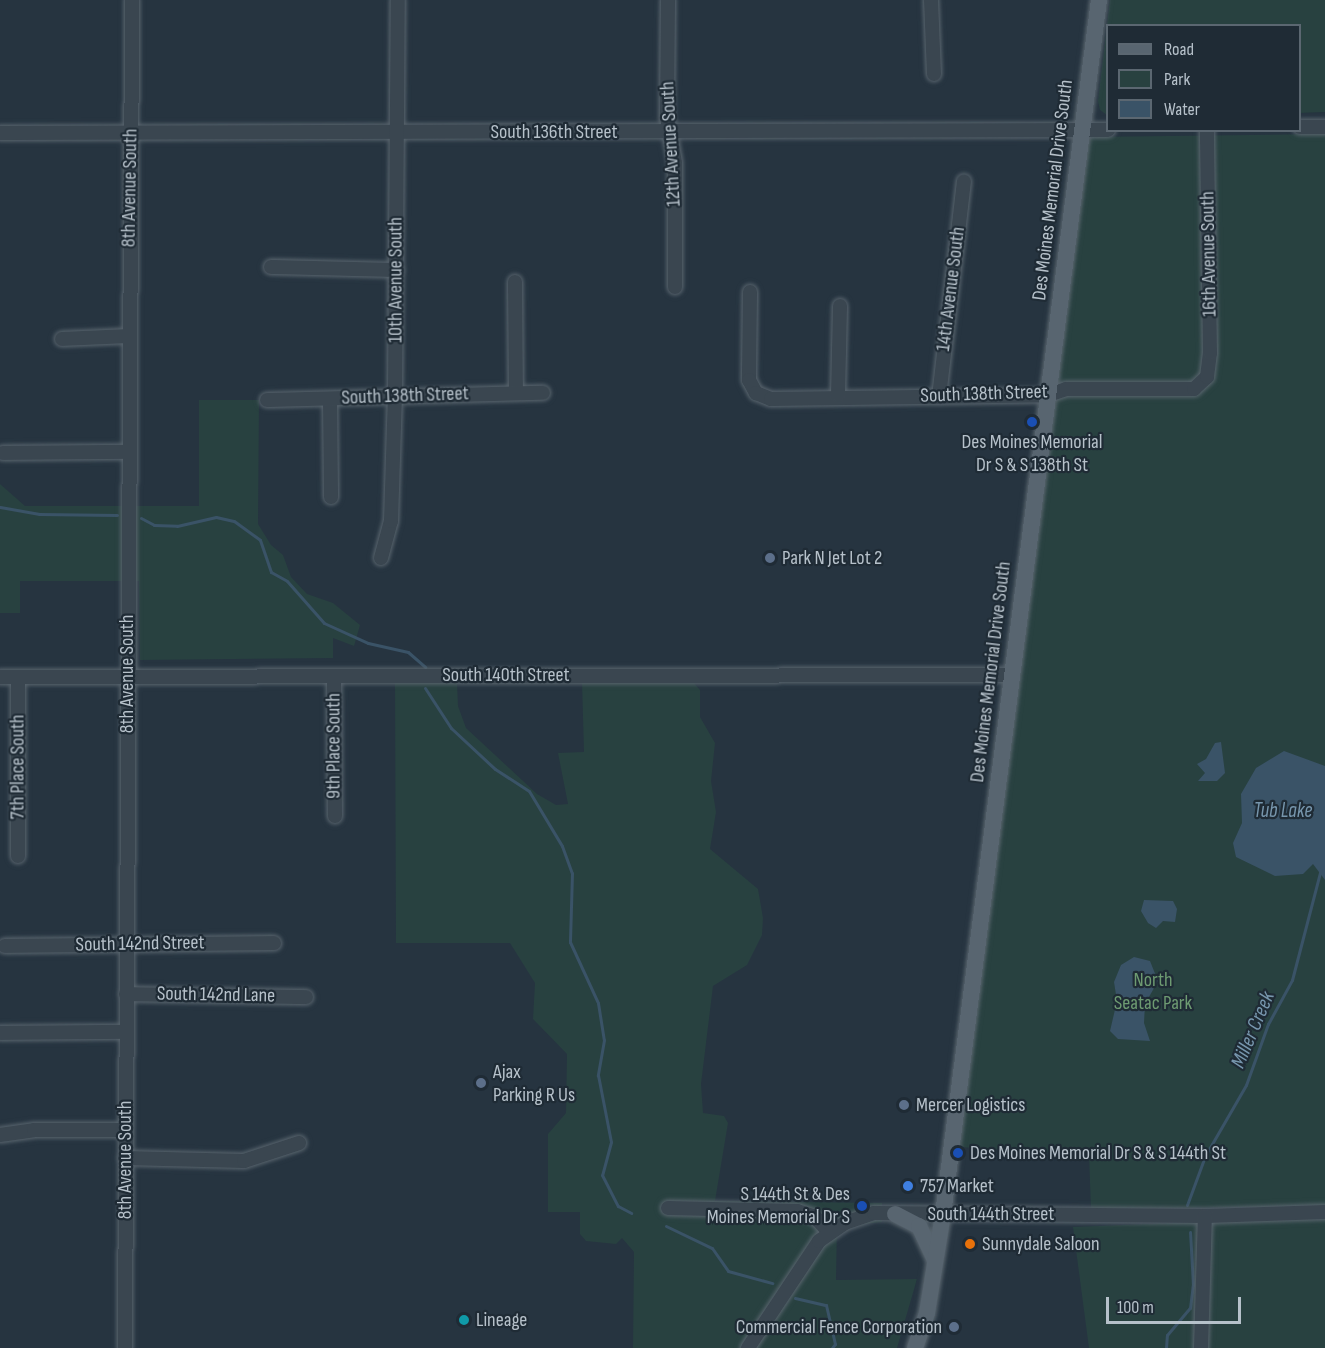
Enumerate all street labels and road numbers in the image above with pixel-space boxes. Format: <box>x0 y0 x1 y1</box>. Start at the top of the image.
street label: Des Moines Memorial Drive South <box>1028 78 1078 302</box>
street label: 12th Avenue South <box>656 81 686 207</box>
street label: South 136th Street <box>490 120 618 144</box>
street label: 8th Avenue South <box>117 129 143 247</box>
street label: 16th Avenue South <box>1196 191 1222 317</box>
street label: 10th Avenue South <box>384 217 408 343</box>
street label: 14th Avenue South <box>931 225 971 353</box>
street label: South 138th Street <box>920 380 1048 408</box>
street label: South 138th Street <box>341 382 469 410</box>
street label: Des Moines Memorial Drive South <box>966 560 1016 784</box>
street label: 8th Avenue South <box>115 615 139 733</box>
street label: South 140th Street <box>442 663 570 687</box>
street label: 9th Place South <box>322 693 346 799</box>
street label: 7th Place South <box>6 715 30 819</box>
street label: South 142nd Street <box>75 931 205 957</box>
street label: South 142nd Lane <box>157 982 275 1008</box>
street label: 8th Avenue South <box>113 1101 137 1219</box>
street label: South 144th Street <box>928 1202 1054 1226</box>

